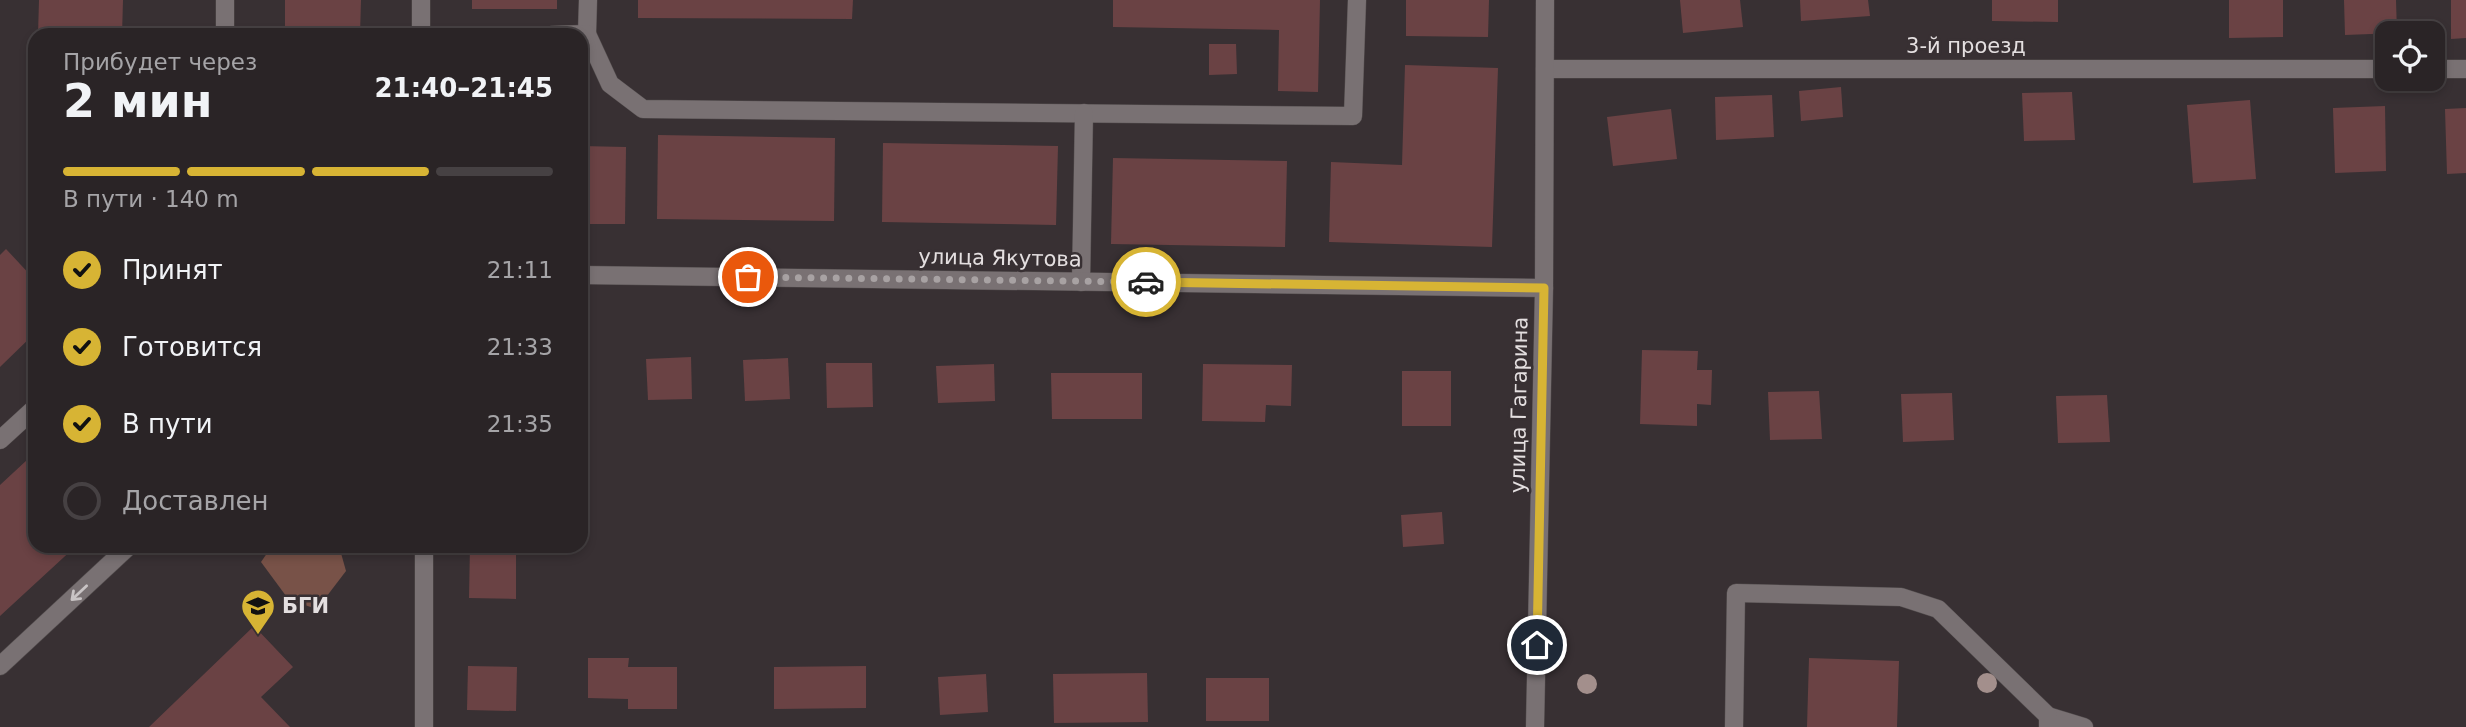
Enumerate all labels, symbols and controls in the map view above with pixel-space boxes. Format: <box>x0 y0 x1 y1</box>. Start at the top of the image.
map controls <box>2375 21 2445 91</box>
button: locate <box>2375 21 2445 91</box>
street label: 3-й проезд <box>1906 34 2026 58</box>
text: Прибудет через <box>63 49 257 75</box>
text: 21:40–21:45 <box>374 73 553 103</box>
text: 2 мин <box>63 74 213 128</box>
text: В пути · 140 m <box>63 186 239 212</box>
street label: улица Якутова <box>918 245 1082 271</box>
pin <box>718 247 778 307</box>
courier <box>1111 247 1181 317</box>
icon: check <box>63 251 101 289</box>
text: Принят <box>122 255 223 285</box>
text: 21:11 <box>487 257 553 283</box>
icon: bag <box>729 258 767 296</box>
icon: car <box>1127 263 1165 301</box>
street label: улица Гагарина <box>1505 317 1533 493</box>
icon: check <box>63 328 101 366</box>
text: Готовится <box>122 332 262 362</box>
text: 21:33 <box>487 334 553 360</box>
icon: check <box>63 405 101 443</box>
text: В пути <box>122 409 213 439</box>
text: 21:35 <box>487 411 553 437</box>
text: Доставлен <box>122 486 269 516</box>
one-way arrow <box>71 584 88 601</box>
school or university icon: БГИ <box>239 587 277 636</box>
place label: БГИ <box>282 594 329 618</box>
pin <box>1507 615 1567 675</box>
icon: home <box>1518 626 1556 664</box>

